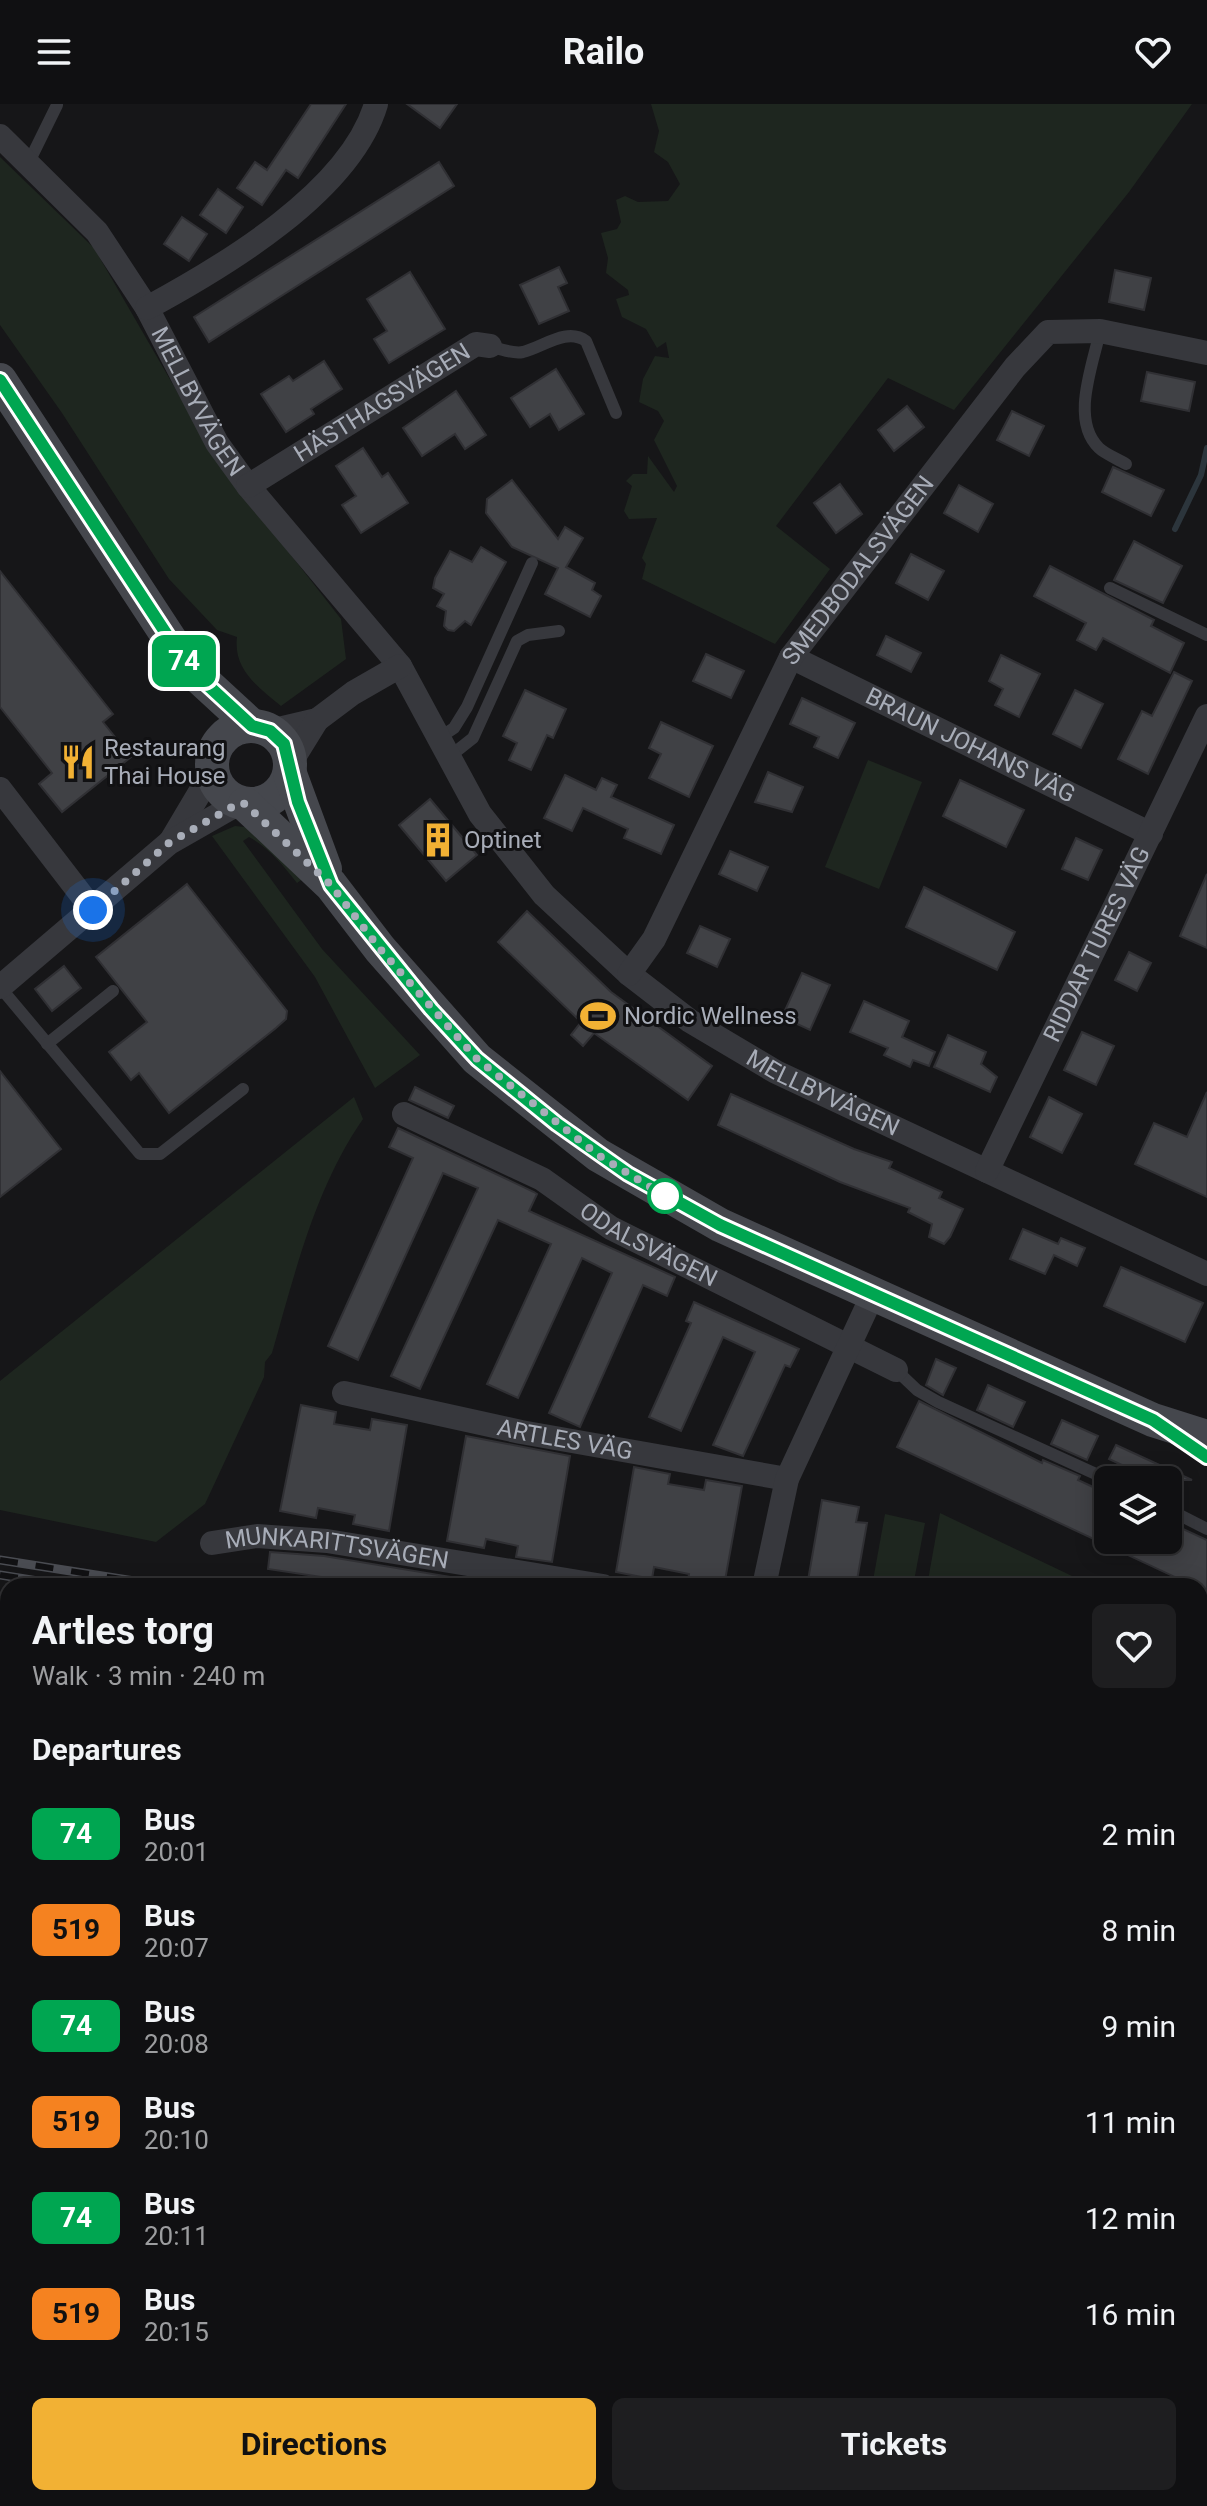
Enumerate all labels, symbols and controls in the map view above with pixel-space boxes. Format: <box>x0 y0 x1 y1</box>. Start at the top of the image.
icon: menu <box>32 30 76 74</box>
icon: heart <box>1131 30 1175 74</box>
text: Railo <box>563 31 644 73</box>
street label: MELLBYVÄGEN <box>145 322 250 482</box>
street label: HÄSTHAGSVÄGEN <box>289 337 475 468</box>
street label: SMEDBODALSVÄGEN <box>776 470 940 671</box>
line badge: 74 <box>148 635 220 687</box>
text: 74 <box>168 644 200 677</box>
street label: BRAUN JOHANS VÄG <box>861 682 1080 809</box>
place label: Restaurang Thai House <box>104 734 226 790</box>
restaurant icon: Restaurang Thai House <box>59 743 97 781</box>
building icon: Optinet <box>419 821 457 859</box>
place label: Optinet <box>464 826 542 854</box>
street label: RIDDAR TURES VÄG <box>1038 842 1156 1046</box>
your location <box>73 890 113 930</box>
sports icon: Nordic Wellness <box>579 997 617 1035</box>
place label: Nordic Wellness <box>624 1002 797 1030</box>
street label: MELLBYVÄGEN <box>741 1044 904 1142</box>
unlabelled marker <box>648 1179 682 1213</box>
street label: ODALSVÄGEN <box>574 1196 722 1293</box>
street label: ARTLES VÄG <box>495 1413 635 1465</box>
map controls <box>1094 1466 1182 1554</box>
button: layers <box>1094 1466 1182 1554</box>
street label: MUNKARITTSVÄGEN <box>223 1522 451 1575</box>
button: heart <box>1092 1604 1176 1688</box>
text: Artles torg <box>32 1609 214 1653</box>
text: Walk · 3 min · 240 m <box>32 1661 265 1691</box>
text: Departures <box>32 1732 182 1767</box>
text: Bus <box>144 1802 195 1837</box>
text: 74 <box>60 1817 92 1850</box>
text: 2 min <box>1102 1817 1176 1852</box>
text: 20:01 <box>144 1837 209 1867</box>
text: Bus <box>144 1898 195 1933</box>
text: 519 <box>52 1913 100 1946</box>
text: 8 min <box>1102 1913 1176 1948</box>
text: 20:07 <box>144 1933 209 1963</box>
text: Bus <box>144 1994 195 2029</box>
text: 74 <box>60 2009 92 2042</box>
text: 9 min <box>1102 2009 1176 2044</box>
text: 20:08 <box>144 2029 209 2059</box>
text: Bus <box>144 2090 195 2125</box>
text: 519 <box>52 2105 100 2138</box>
text: 11 min <box>1085 2105 1176 2140</box>
text: 20:10 <box>144 2125 209 2155</box>
text: Bus <box>144 2186 195 2221</box>
text: 74 <box>60 2201 92 2234</box>
text: 12 min <box>1085 2201 1176 2236</box>
text: 20:11 <box>144 2221 209 2251</box>
text: Bus <box>144 2282 195 2317</box>
text: 519 <box>52 2297 100 2330</box>
text: 16 min <box>1085 2297 1176 2332</box>
text: 20:15 <box>144 2317 209 2347</box>
button: Directions <box>32 2398 596 2490</box>
button: Tickets <box>612 2398 1176 2490</box>

